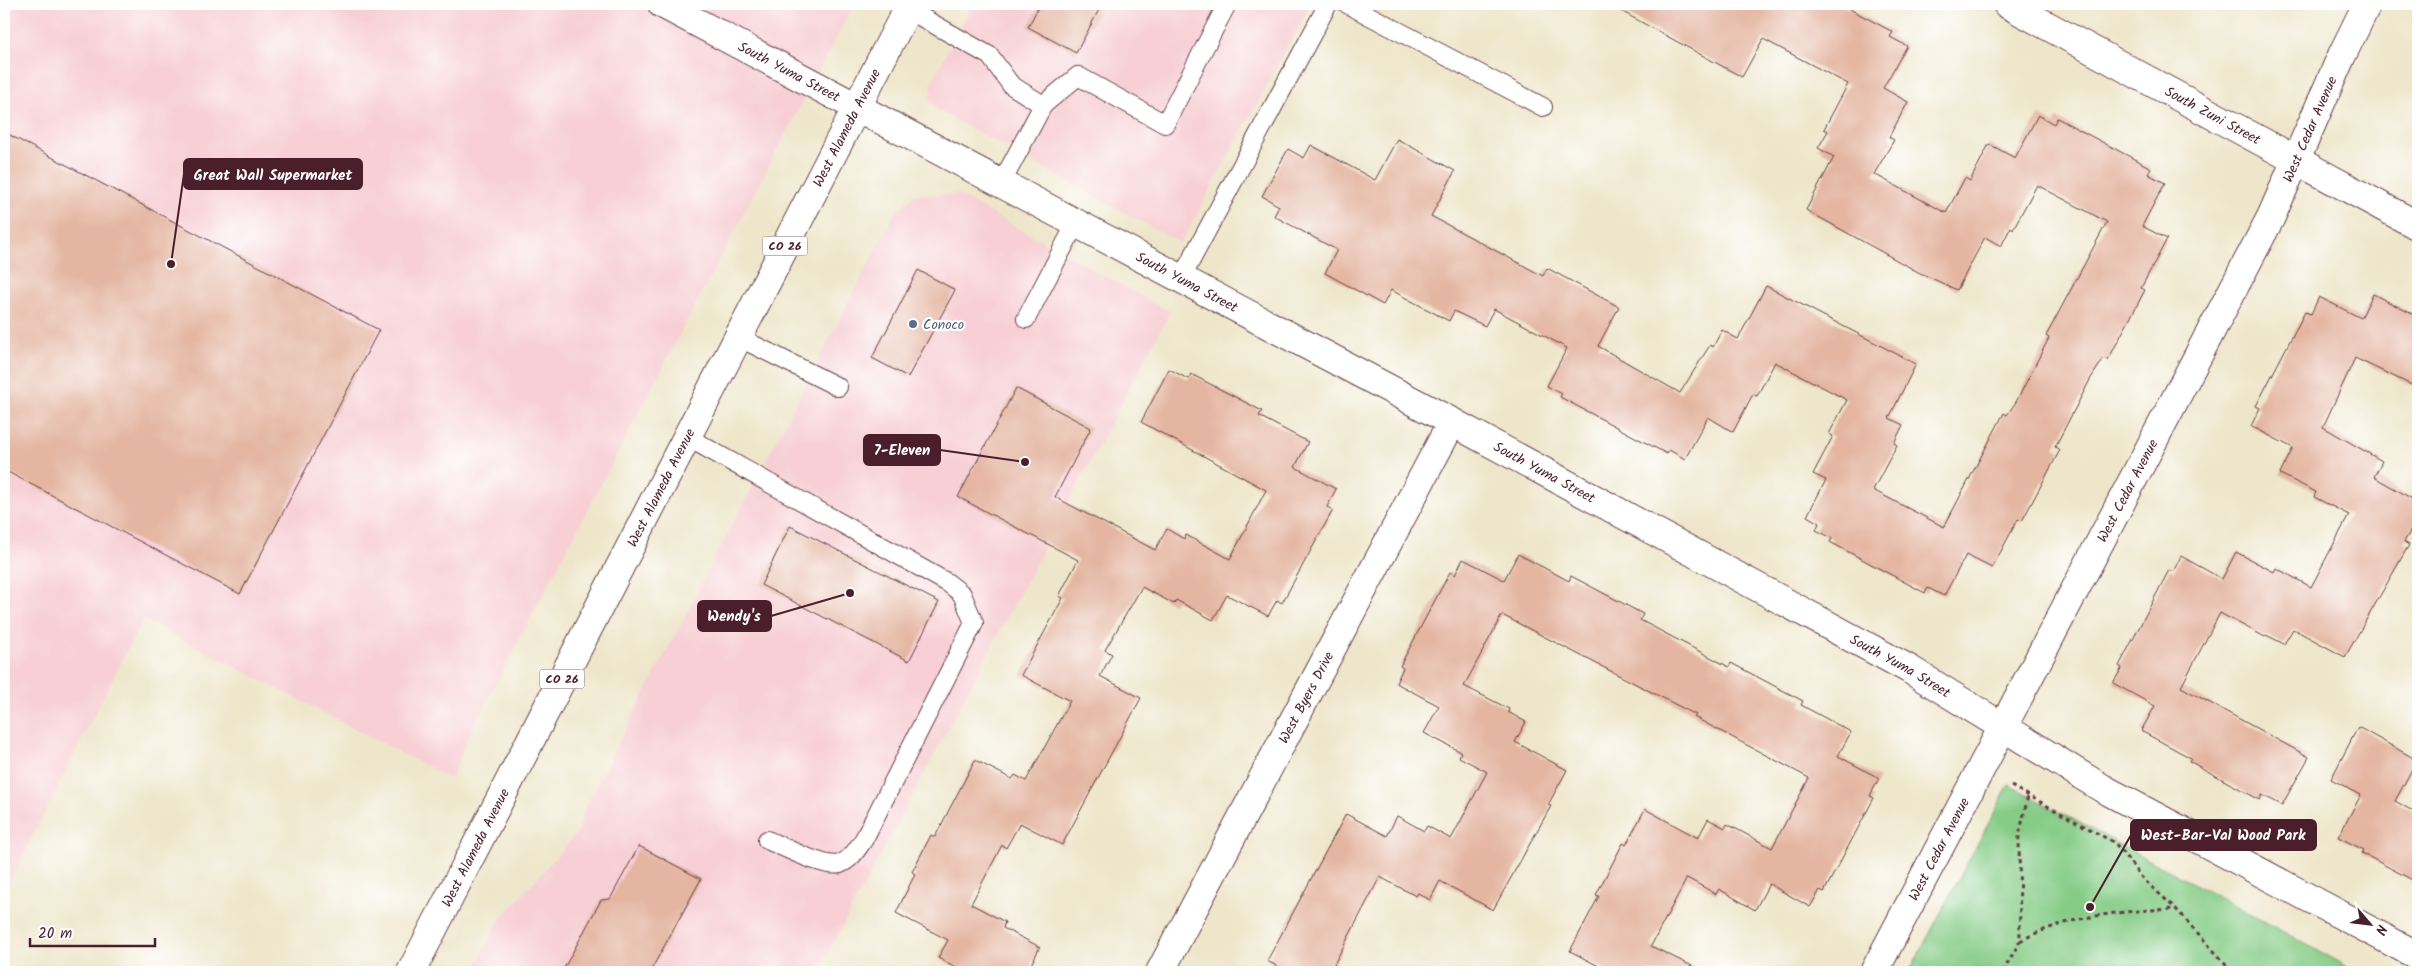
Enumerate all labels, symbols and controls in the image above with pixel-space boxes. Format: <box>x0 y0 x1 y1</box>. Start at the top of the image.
street label: South Yuma Street <box>734 36 844 109</box>
street label: West Alameda Avenue <box>807 64 887 191</box>
street label: West Cedar Avenue <box>2277 72 2344 186</box>
street label: South Zuni Street <box>2160 81 2265 151</box>
callout: Great Wall Supermarket <box>184 159 362 189</box>
text: Great Wall Supermarket <box>194 164 352 188</box>
road number: CO 26 <box>762 237 808 256</box>
street label: South Yuma Street <box>1132 247 1242 319</box>
place label: Conoco <box>923 314 964 336</box>
marker: Conoco <box>907 318 919 330</box>
street label: West Alameda Avenue <box>622 424 702 551</box>
callout: 7-Eleven <box>864 435 940 465</box>
street label: West Cedar Avenue <box>2092 435 2165 547</box>
street label: South Yuma Street <box>1489 436 1599 510</box>
text: 7-Eleven <box>874 439 930 463</box>
callout: Wendy's <box>698 601 771 631</box>
text: Wendy's <box>707 605 761 629</box>
street label: South Yuma Street <box>1846 629 1955 704</box>
street label: West Byers Drive <box>1273 647 1341 748</box>
road number: CO 26 <box>540 670 584 689</box>
street label: West Alameda Avenue <box>436 784 516 911</box>
street label: West Cedar Avenue <box>1903 793 1976 905</box>
callout: West-Bar-Val Wood Park <box>2131 820 2316 850</box>
text: West-Bar-Val Wood Park <box>2141 824 2306 848</box>
north arrow <box>2344 898 2394 948</box>
scale bar <box>30 916 155 948</box>
text: N <box>2369 921 2392 939</box>
text: 20 m <box>38 922 72 946</box>

